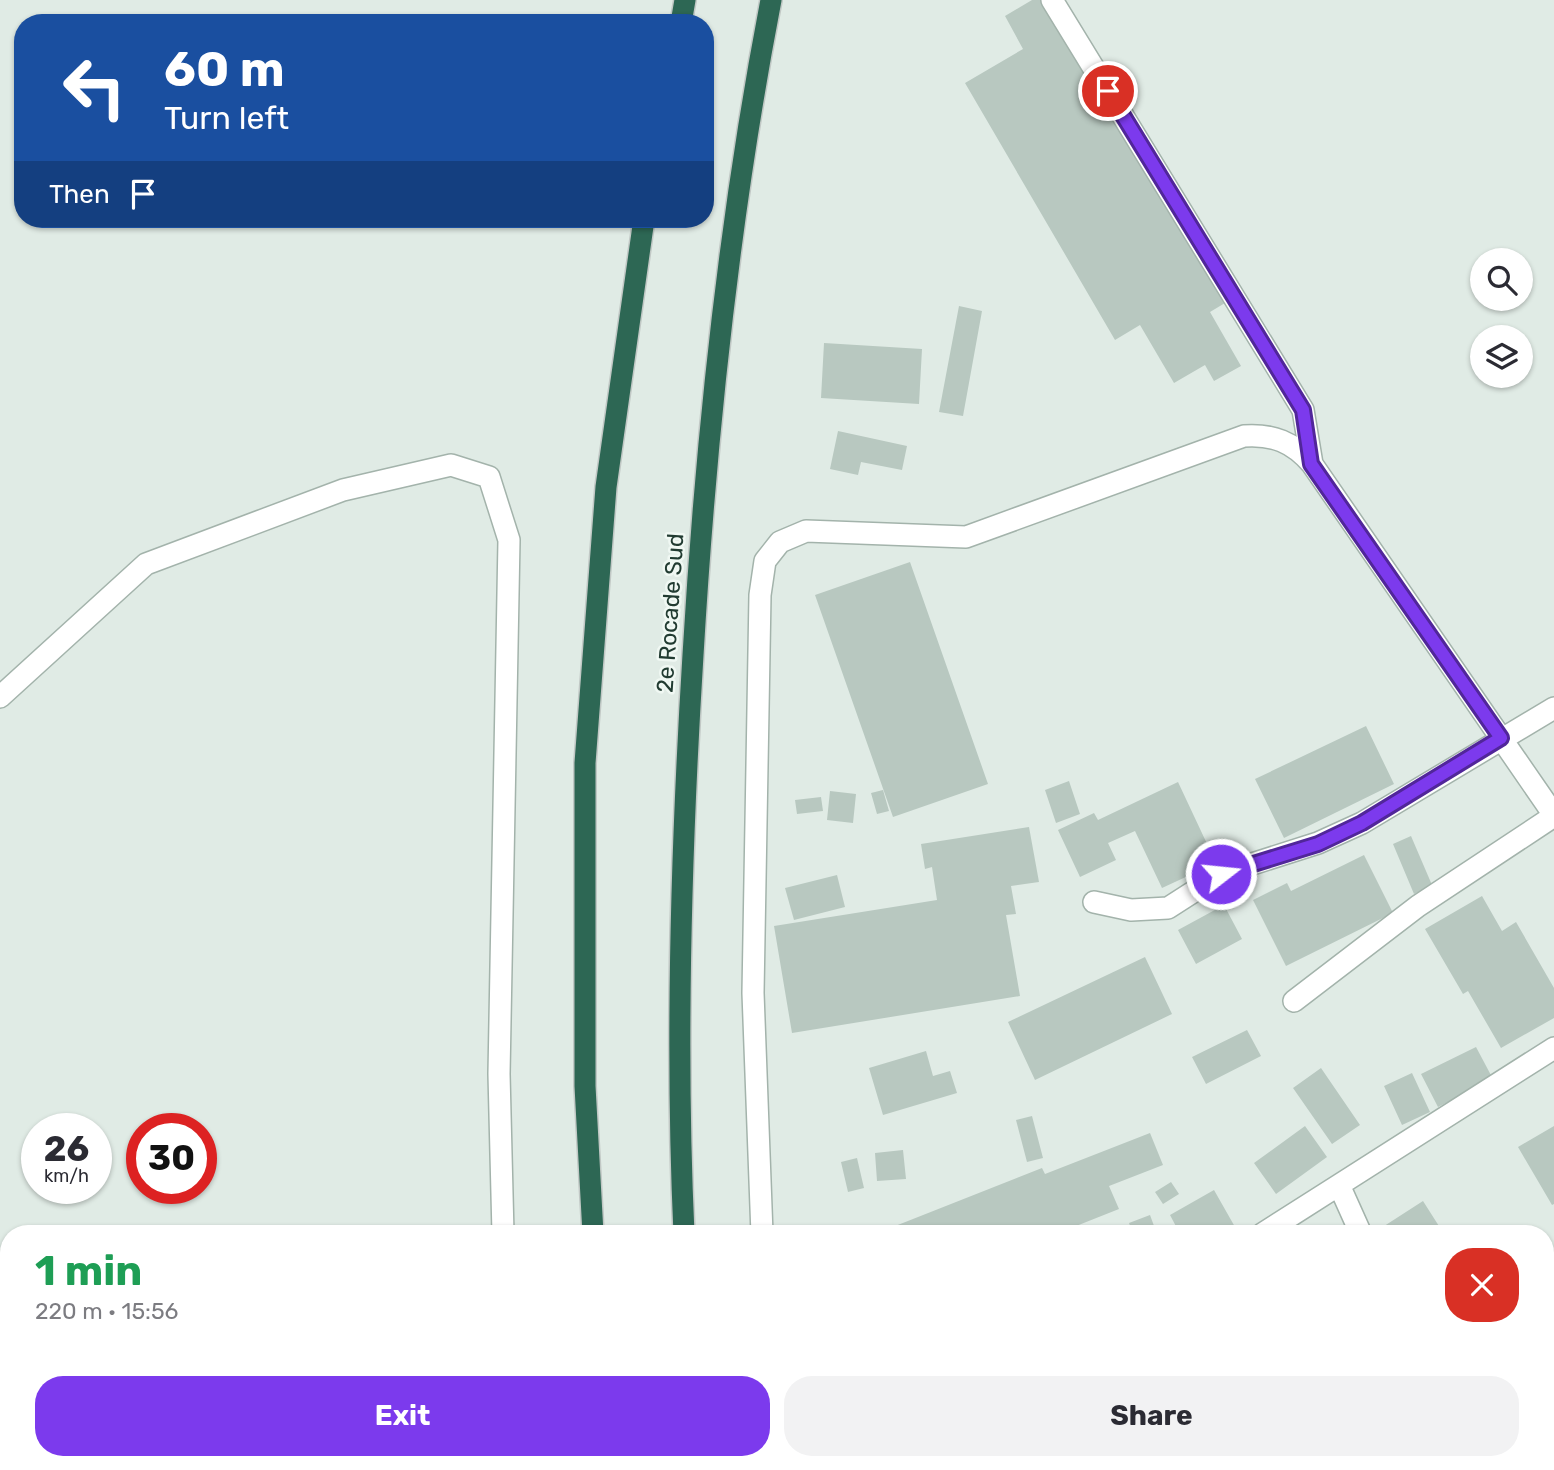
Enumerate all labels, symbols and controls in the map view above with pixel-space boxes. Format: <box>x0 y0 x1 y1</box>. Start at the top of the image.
text: 60 m <box>164 40 285 98</box>
icon: left <box>49 42 140 133</box>
pin <box>1078 61 1138 121</box>
icon: arrive <box>1089 72 1127 110</box>
text: Turn left <box>164 99 289 137</box>
icon: arrive <box>124 175 162 213</box>
text: Then <box>49 179 110 210</box>
map controls <box>1470 248 1533 388</box>
button: search <box>1470 248 1533 311</box>
button: layers <box>1470 325 1533 388</box>
street label: 2e Rocade Sud <box>650 532 690 694</box>
position arrow <box>1184 837 1258 911</box>
speed limit sign: 30 <box>126 1113 217 1204</box>
text: 26 <box>44 1128 89 1170</box>
text: km/h <box>44 1165 89 1187</box>
text: 1 min <box>35 1246 142 1296</box>
button: close <box>1445 1248 1519 1322</box>
text: 220 m · 15:56 <box>35 1297 178 1325</box>
button: Exit <box>35 1376 770 1456</box>
button: Share <box>784 1376 1519 1456</box>

